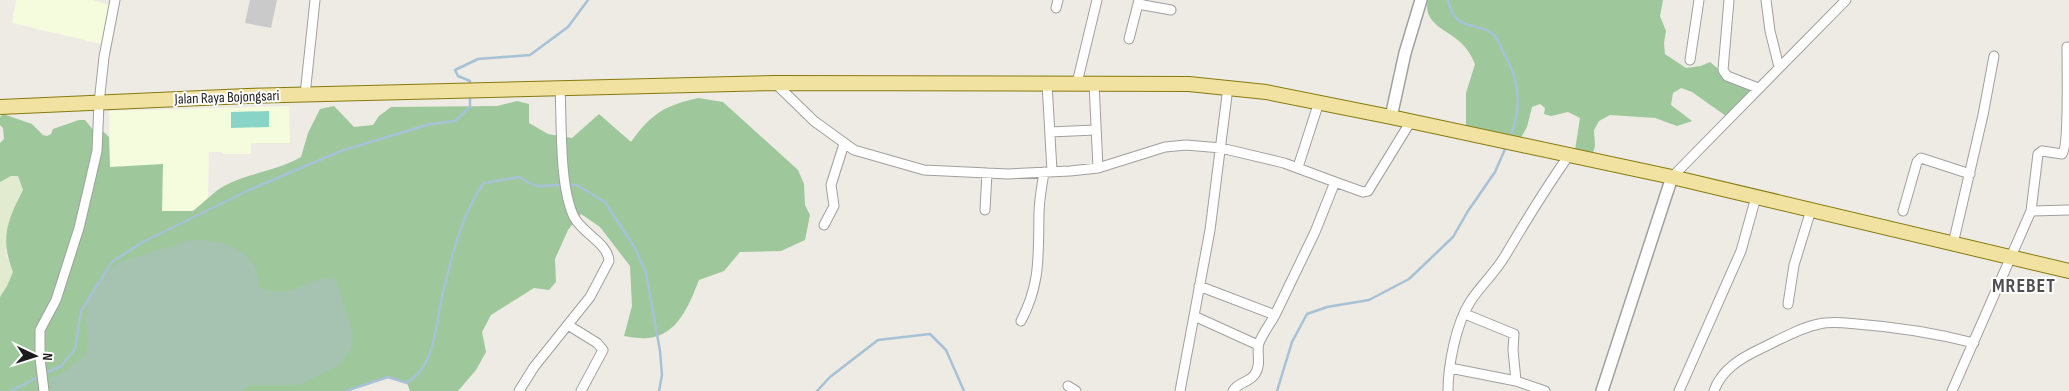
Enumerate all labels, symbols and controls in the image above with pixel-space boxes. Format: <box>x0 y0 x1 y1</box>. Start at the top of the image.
street label: Jalan Raya Bojongsari <box>173 86 280 109</box>
district label: MREBET <box>1992 274 2056 298</box>
north arrow <box>10 331 60 381</box>
text: N <box>39 353 56 361</box>

